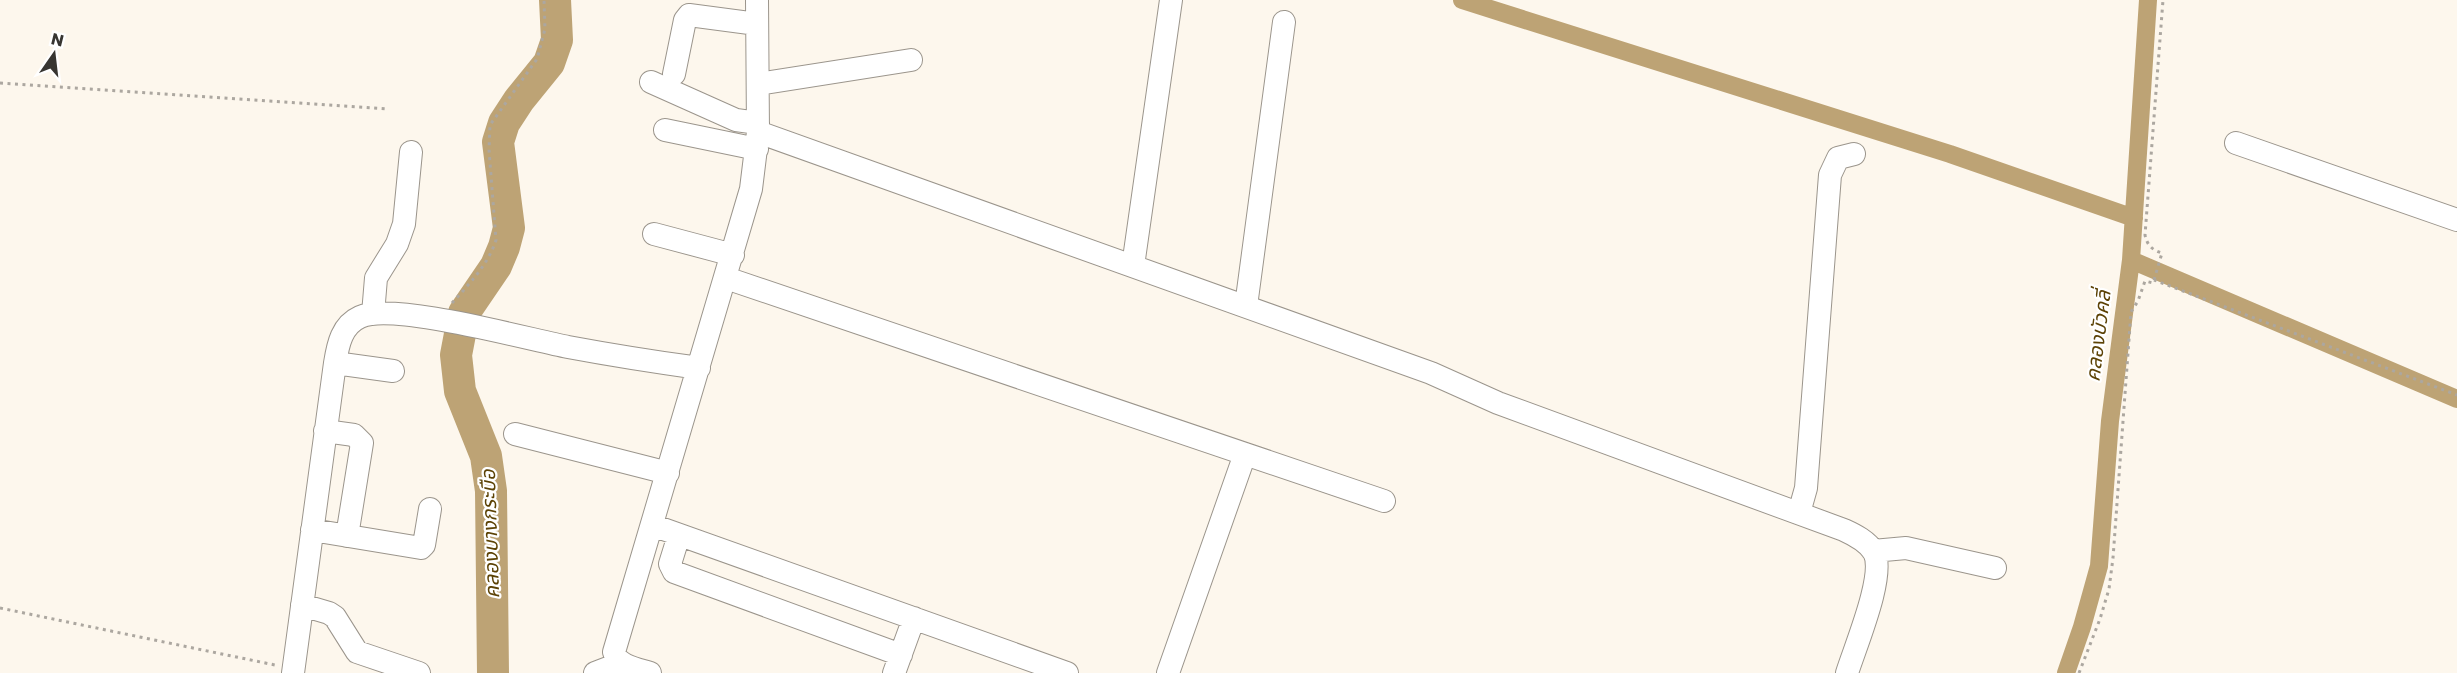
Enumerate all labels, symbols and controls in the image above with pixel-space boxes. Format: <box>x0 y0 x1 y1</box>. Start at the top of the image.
north arrow <box>24 24 84 84</box>
text: N <box>49 27 66 53</box>
water label: คลองบัวคลี่ <box>2079 285 2118 383</box>
water label: คลองบางกระบือ <box>474 468 506 599</box>

